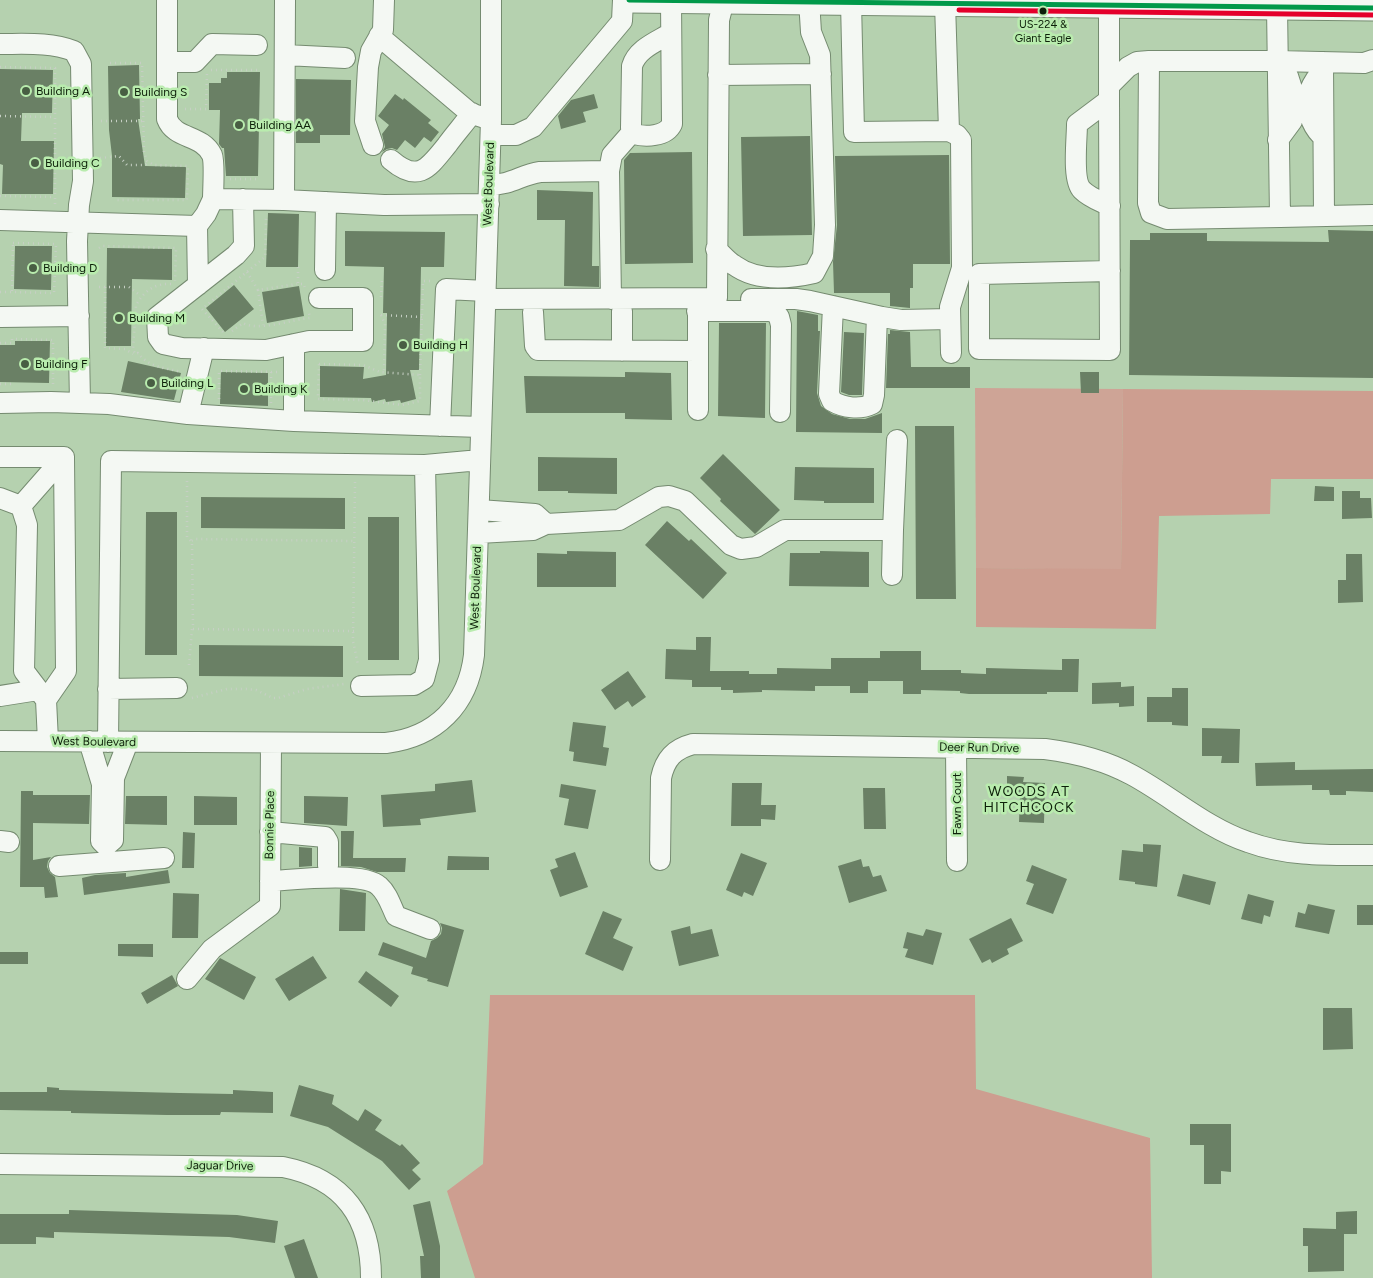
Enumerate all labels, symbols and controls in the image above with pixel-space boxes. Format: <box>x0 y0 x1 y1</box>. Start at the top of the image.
marker: US-224 & Giant Eagle <box>1038 6 1048 16</box>
place label: US-224 & Giant Eagle <box>1015 18 1071 44</box>
place label: Building A <box>36 84 90 98</box>
marker: Building A <box>20 85 32 97</box>
place label: Building S <box>134 85 187 99</box>
marker: Building S <box>118 86 130 98</box>
place label: Building AA <box>249 118 311 132</box>
marker: Building AA <box>233 119 245 131</box>
street label: West Boulevard <box>480 142 498 226</box>
place label: Building C <box>45 156 100 170</box>
marker: Building C <box>29 157 41 169</box>
place label: Building D <box>43 261 97 275</box>
marker: Building D <box>27 262 39 274</box>
place label: Building M <box>129 311 185 325</box>
marker: Building M <box>113 312 125 324</box>
place label: Building H <box>413 338 468 352</box>
marker: Building H <box>397 339 409 351</box>
place label: Building F <box>35 357 87 371</box>
marker: Building F <box>19 358 31 370</box>
place label: Building L <box>161 376 213 390</box>
marker: Building L <box>145 377 157 389</box>
place label: Building K <box>254 382 307 396</box>
marker: Building K <box>238 383 250 395</box>
street label: West Boulevard <box>467 546 485 630</box>
street label: West Boulevard <box>52 734 136 750</box>
street label: Deer Run Drive <box>939 740 1019 756</box>
street label: Fawn Court <box>950 773 964 835</box>
district label: WOODS AT HITCHCOCK <box>982 784 1076 816</box>
street label: Bonnie Place <box>262 791 278 859</box>
street label: Jaguar Drive <box>186 1158 254 1174</box>

